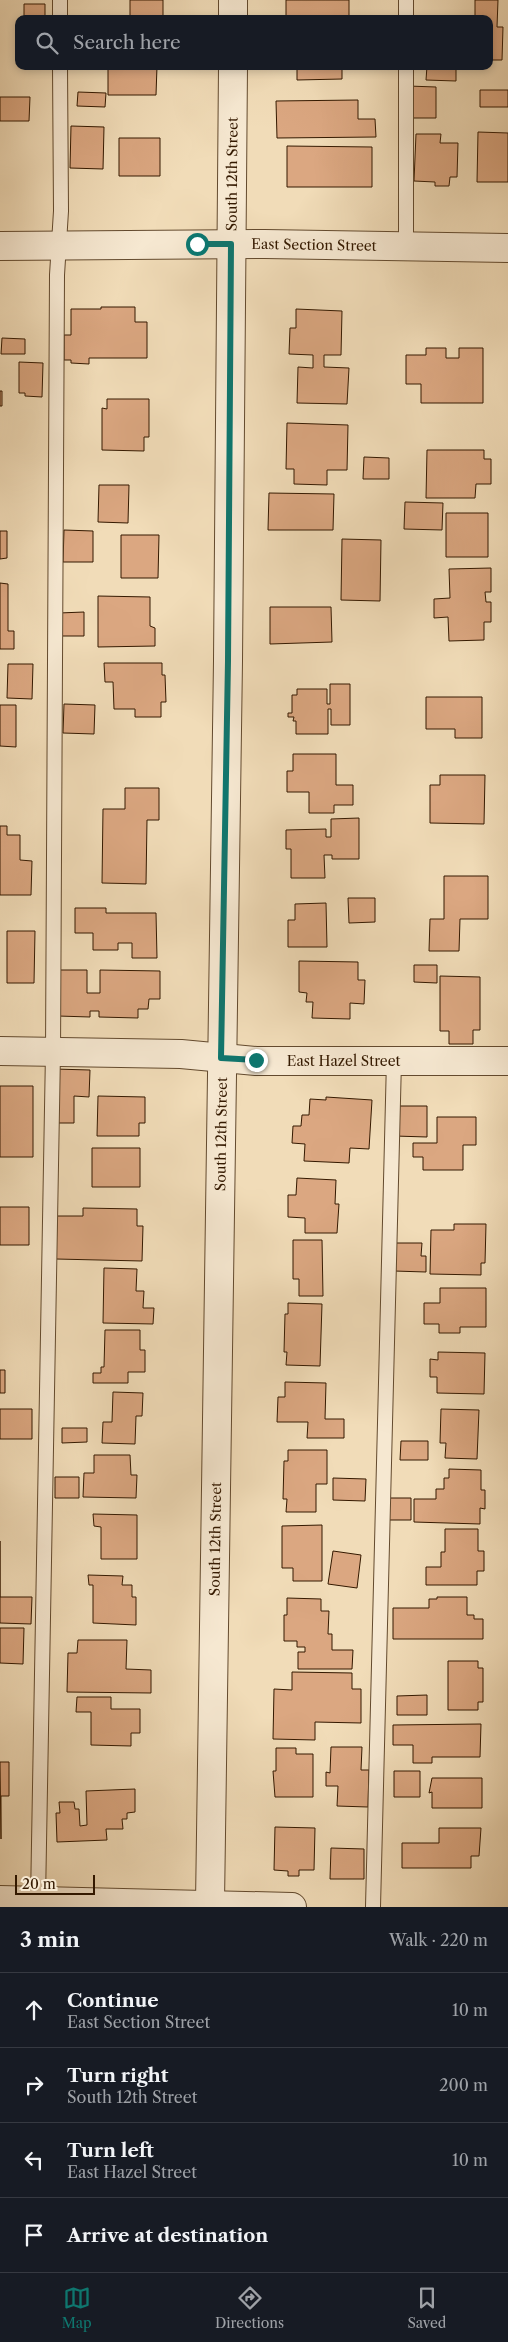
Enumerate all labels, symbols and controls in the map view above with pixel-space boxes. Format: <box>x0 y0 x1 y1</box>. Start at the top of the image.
search box <box>15 15 493 70</box>
icon: search <box>33 29 61 57</box>
text: Search here <box>73 31 181 54</box>
street label: South 12th Street <box>223 117 242 231</box>
route start <box>186 233 209 256</box>
street label: East Section Street <box>251 235 377 255</box>
route end <box>245 1049 268 1072</box>
street label: East Hazel Street <box>287 1052 401 1070</box>
street label: South 12th Street <box>211 1077 231 1191</box>
street label: South 12th Street <box>205 1482 225 1596</box>
scale bar <box>15 1872 95 1895</box>
text: 20 m <box>22 1875 56 1893</box>
text: 3 min <box>20 1927 80 1952</box>
text: Walk · 220 m <box>389 1930 488 1950</box>
text: Continue <box>67 1989 159 2012</box>
icon: ahead <box>20 1996 48 2024</box>
text: 10 m <box>452 2000 488 2020</box>
text: East Section Street <box>67 2012 210 2032</box>
text: Turn right <box>67 2064 168 2087</box>
icon: right <box>20 2071 48 2099</box>
text: 200 m <box>439 2075 488 2095</box>
text: South 12th Street <box>67 2087 197 2107</box>
text: Turn left <box>67 2139 154 2162</box>
icon: left <box>20 2146 48 2174</box>
text: 10 m <box>452 2150 488 2170</box>
text: East Hazel Street <box>67 2162 197 2182</box>
icon: arrive <box>20 2221 48 2249</box>
text: Arrive at destination <box>67 2224 268 2247</box>
tab: Map <box>62 2284 92 2332</box>
tab: Directions <box>215 2284 284 2332</box>
tab: Saved <box>407 2284 446 2332</box>

